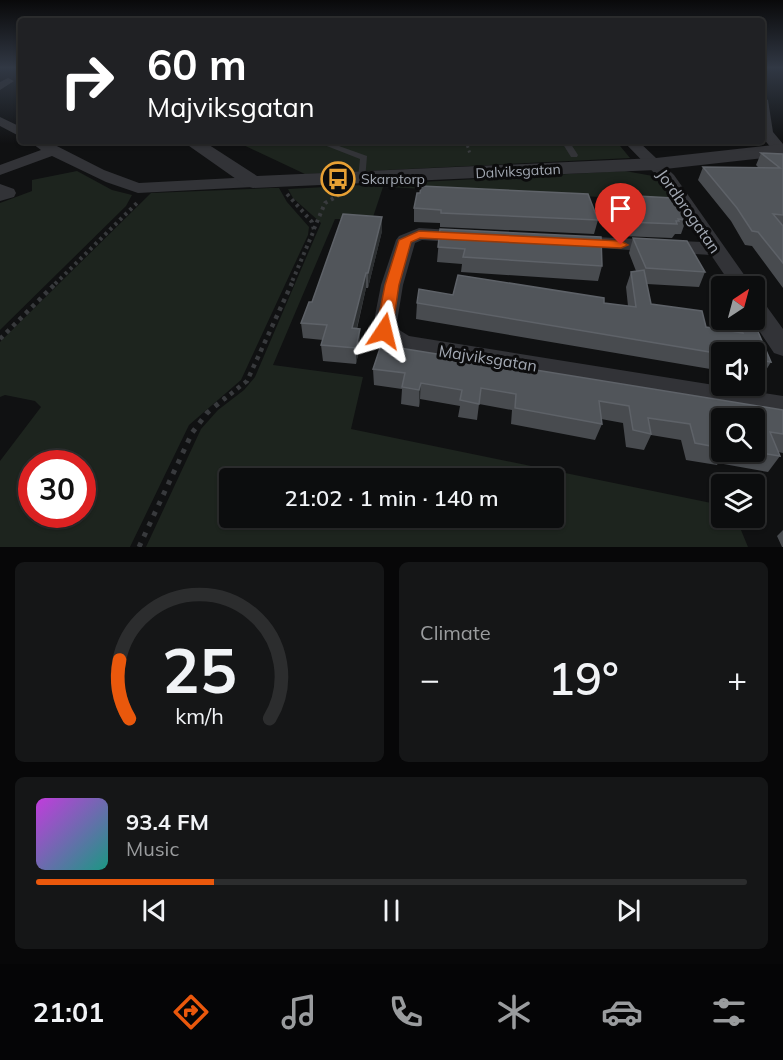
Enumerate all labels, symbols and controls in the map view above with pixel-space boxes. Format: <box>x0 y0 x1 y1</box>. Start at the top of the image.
text: 60 m <box>147 38 247 91</box>
icon: right <box>48 42 126 120</box>
text: Majviksgatan <box>147 90 315 124</box>
street label: Dalviksgatan <box>475 160 561 182</box>
bus stop icon: Skarptorp <box>320 161 356 197</box>
street label: Jordbrogatan <box>653 165 725 257</box>
place label: Skarptorp <box>361 170 425 188</box>
pin <box>595 183 646 245</box>
icon: arrive <box>604 192 637 225</box>
north arrow <box>711 276 765 330</box>
map controls <box>711 276 765 528</box>
position arrow <box>352 299 416 363</box>
street label: Majviksgatan <box>437 340 539 376</box>
button: sound <box>711 342 765 396</box>
button: search <box>711 408 765 462</box>
speed limit sign: 30 <box>18 450 96 528</box>
button: layers <box>711 474 765 528</box>
text: 21:02 · 1 min · 140 m <box>284 484 499 512</box>
text: Climate <box>420 620 491 645</box>
text: 25 <box>162 630 237 709</box>
text: 19° <box>548 650 619 706</box>
text: − <box>420 658 440 699</box>
text: + <box>727 658 747 699</box>
text: km/h <box>175 702 224 729</box>
text: 93.4 FM <box>126 808 209 836</box>
text: Music <box>126 836 179 861</box>
icon: previous <box>138 894 171 927</box>
icon: pause <box>375 894 408 927</box>
icon: next <box>612 894 645 927</box>
icon: directions <box>170 991 212 1033</box>
icon: music <box>278 991 320 1033</box>
icon: phone <box>385 991 427 1033</box>
icon: climate <box>493 991 535 1033</box>
icon: car <box>601 991 643 1033</box>
icon: filters <box>708 991 750 1033</box>
text: 21:01 <box>33 995 104 1029</box>

